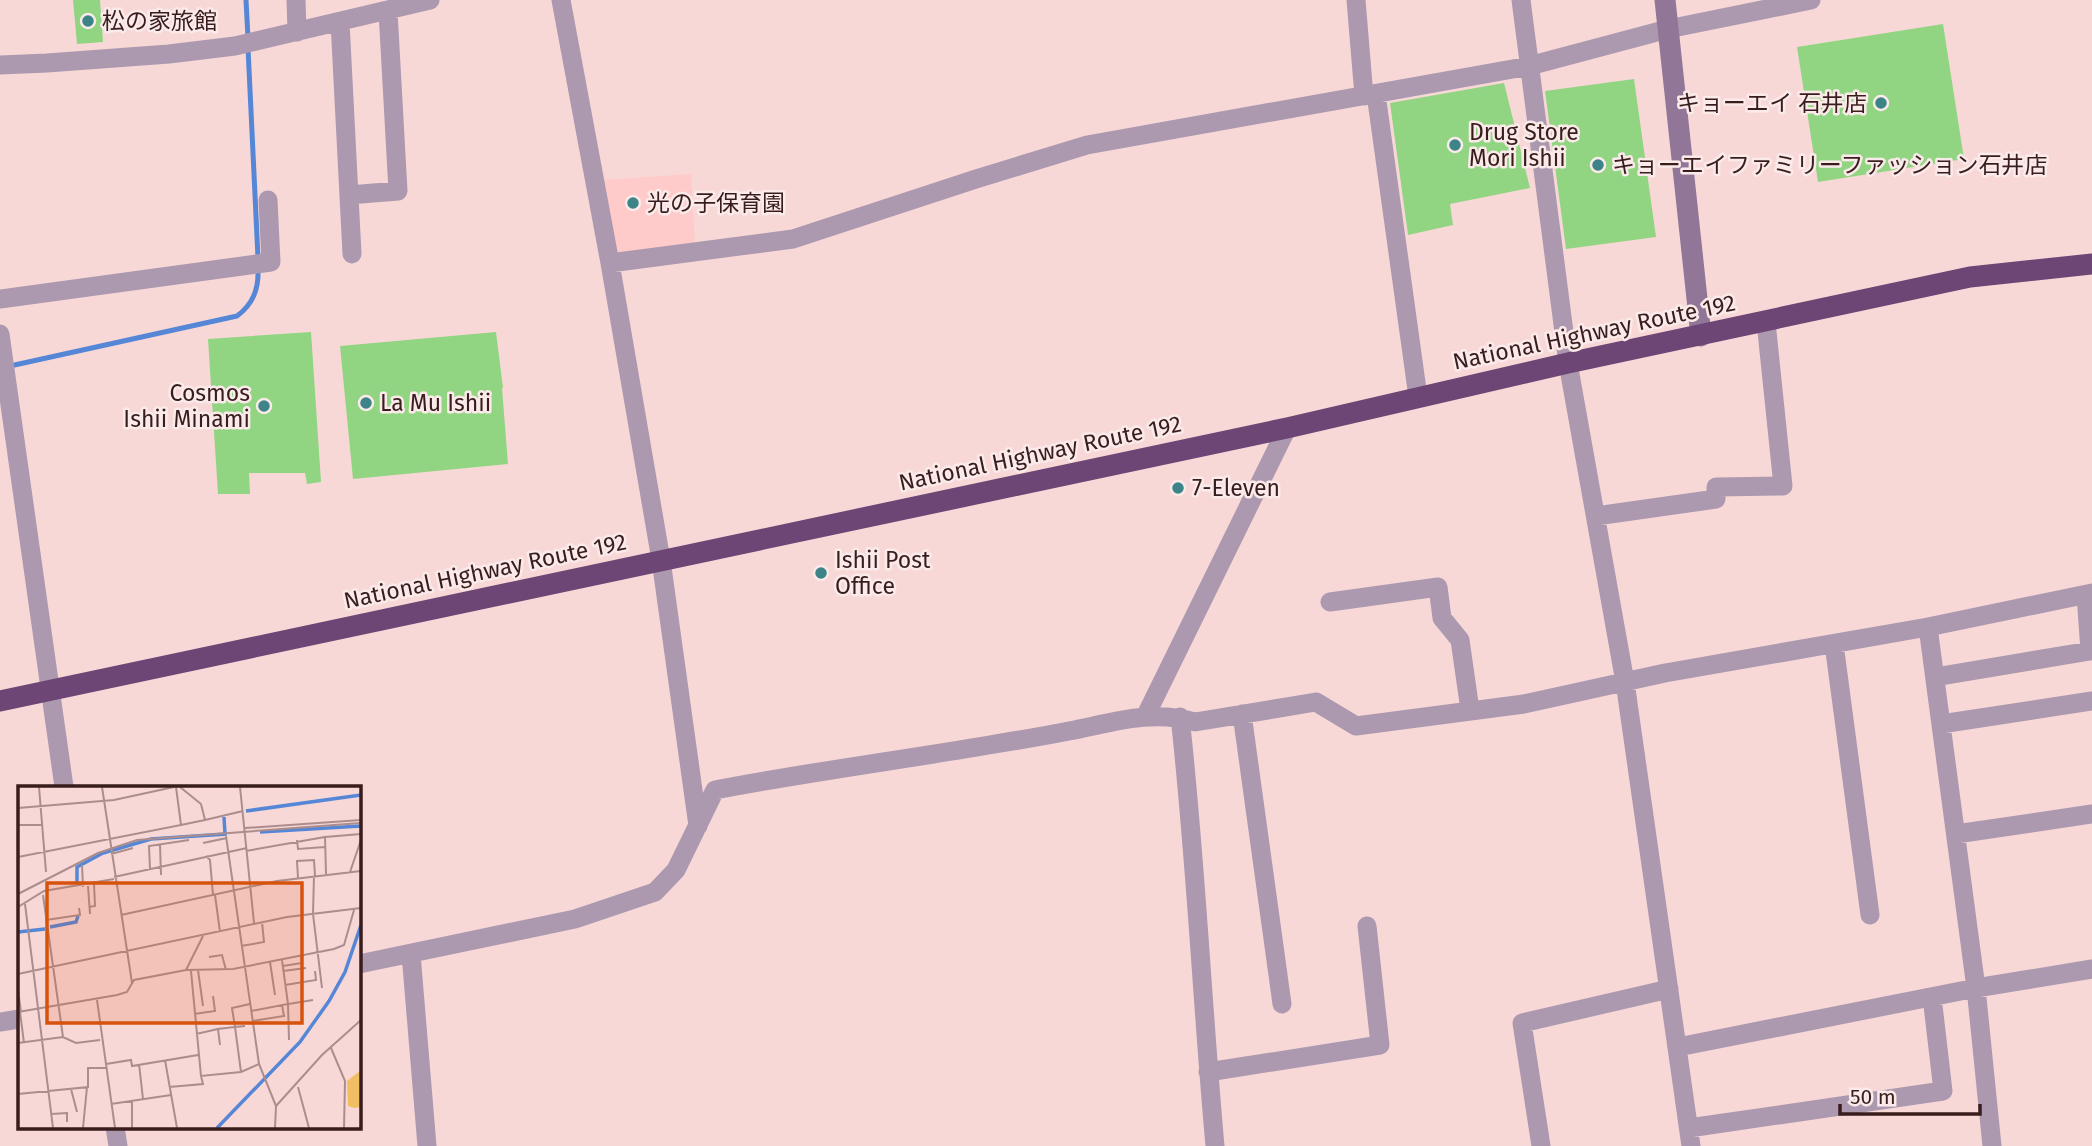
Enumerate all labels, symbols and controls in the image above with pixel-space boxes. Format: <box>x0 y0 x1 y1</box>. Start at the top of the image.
place label: 松の家旅館 <box>102 7 217 35</box>
marker: 松の家旅館 <box>80 13 96 29</box>
place label: キョーエイ 石井店 <box>1677 89 1867 117</box>
marker: キョーエイ 石井店 <box>1873 95 1889 111</box>
place label: Drug Store Mori Ishii <box>1469 118 1579 172</box>
marker: Drug Store Mori Ishii <box>1447 137 1463 153</box>
place label: キョーエイファミリーファッション石井店 <box>1612 151 2048 179</box>
marker: キョーエイファミリーファッション石井店 <box>1590 157 1606 173</box>
place label: 光の子保育園 <box>647 189 785 217</box>
marker: 光の子保育園 <box>625 195 641 211</box>
street label: National Highway Route 192 <box>1450 288 1738 376</box>
place label: Cosmos Ishii Minami <box>123 379 250 433</box>
place label: La Mu Ishii <box>380 389 491 417</box>
marker: La Mu Ishii <box>358 395 374 411</box>
marker: Cosmos Ishii Minami <box>256 398 272 414</box>
street label: National Highway Route 192 <box>896 409 1184 497</box>
place label: 7-Eleven <box>1192 474 1280 502</box>
marker: 7-Eleven <box>1170 480 1186 496</box>
street label: National Highway Route 192 <box>341 527 629 615</box>
place label: Ishii Post Office <box>835 546 931 600</box>
marker: Ishii Post Office <box>813 565 829 581</box>
inset map <box>18 786 360 1128</box>
scale bar <box>1840 1072 1980 1116</box>
text: 50 m <box>1850 1084 1896 1110</box>

